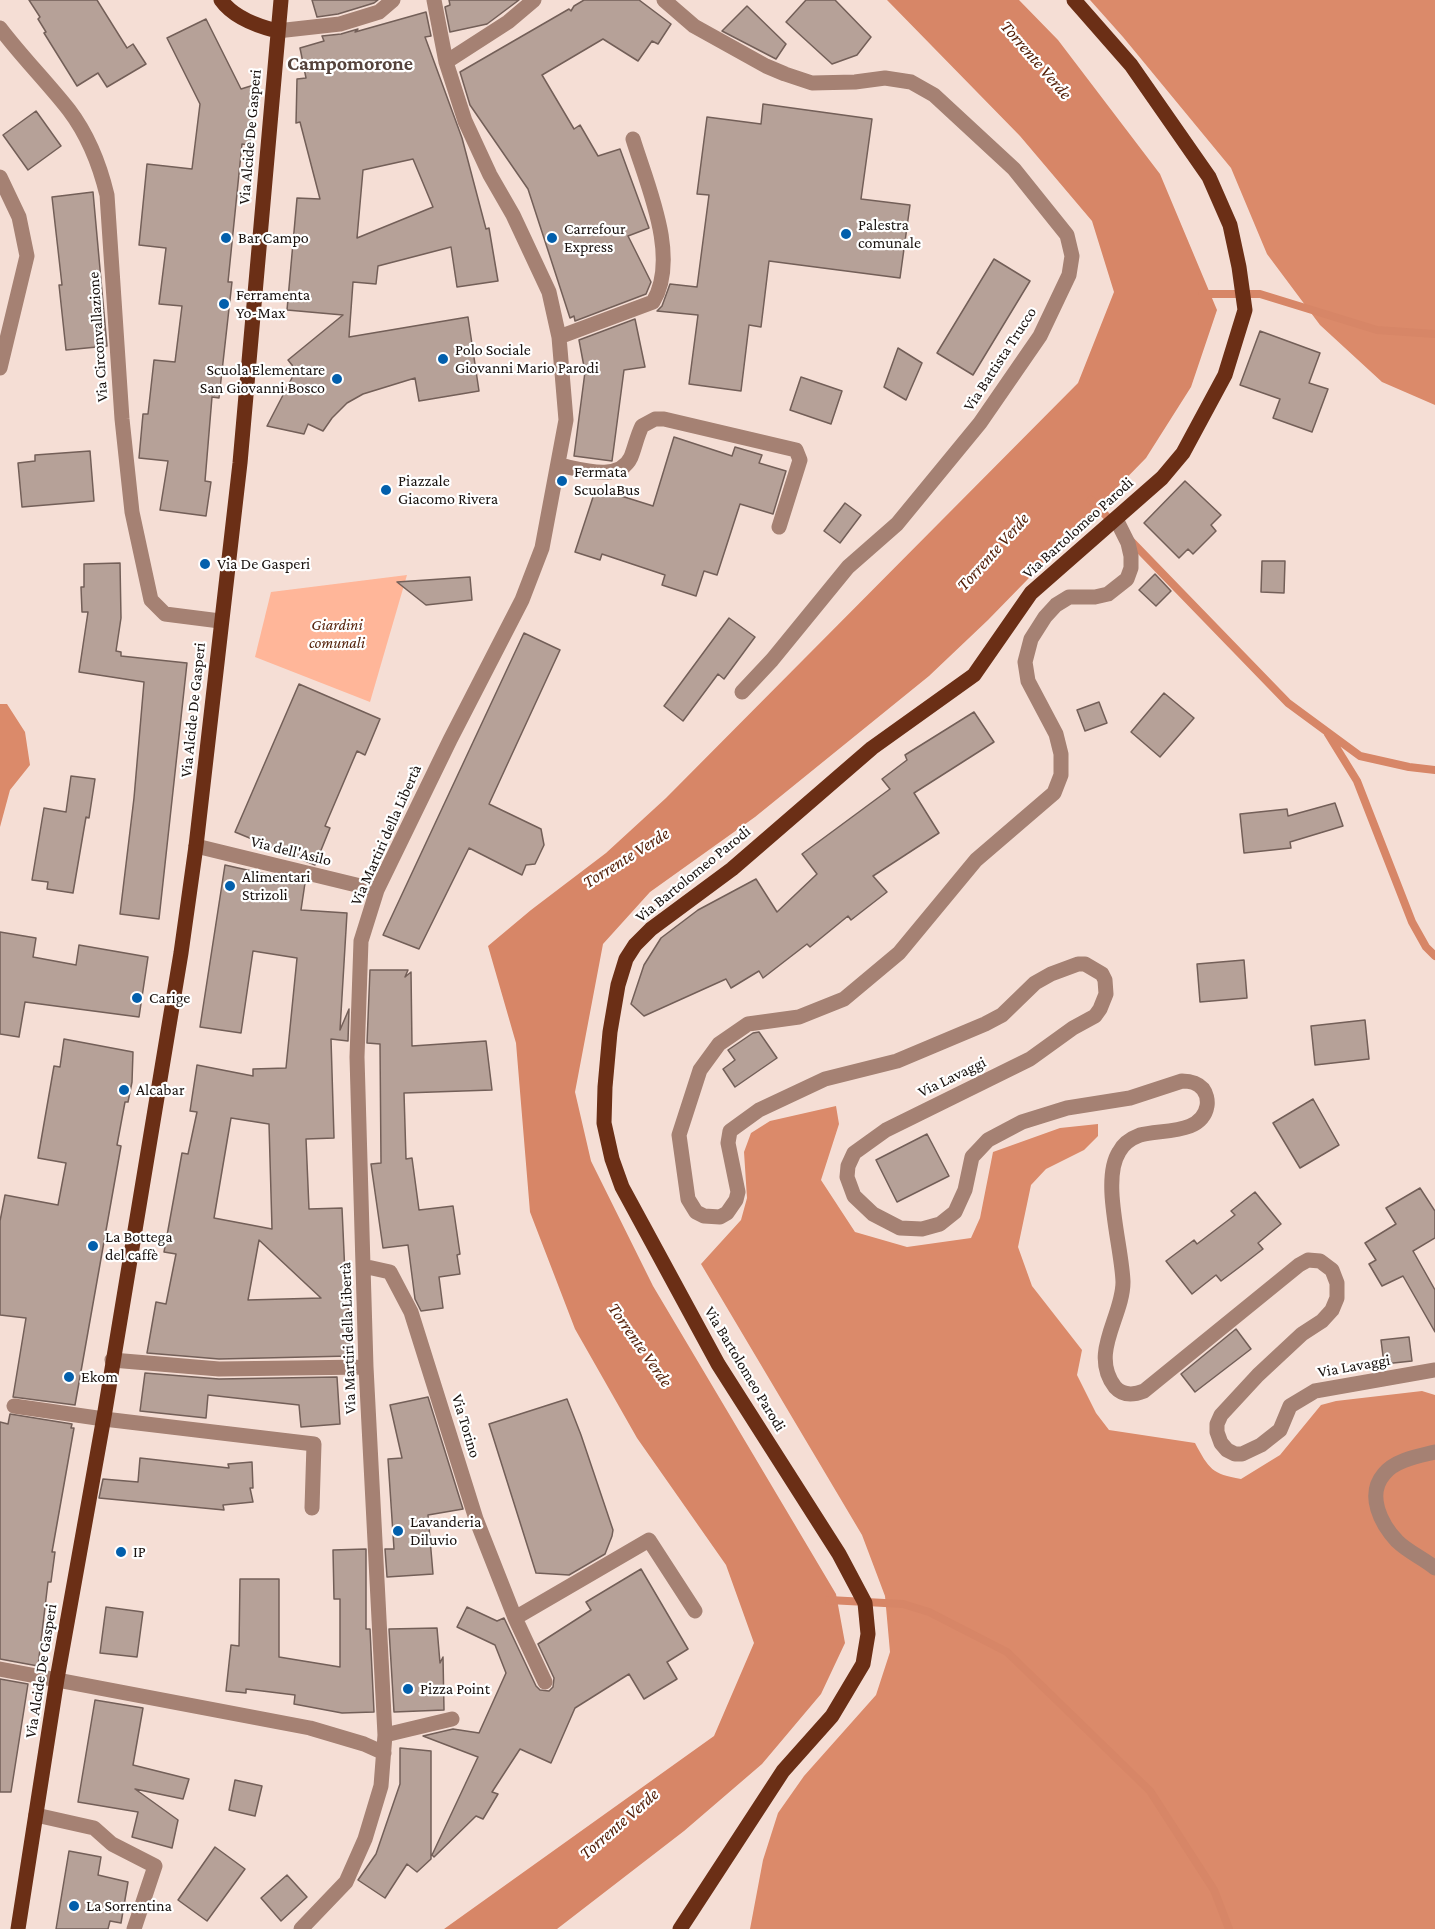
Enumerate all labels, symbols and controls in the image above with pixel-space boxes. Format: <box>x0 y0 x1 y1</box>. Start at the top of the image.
water label: Torrente Verde <box>996 16 1076 104</box>
district label: Campomorone <box>287 52 413 76</box>
street label: Via Alcide De Gasperi <box>235 68 265 206</box>
place label: Palestra comunale <box>858 215 921 253</box>
place label: Carrefour Express <box>564 219 626 257</box>
marker: Palestra comunale <box>839 227 853 241</box>
place label: Bar Campo <box>238 228 309 248</box>
marker: Bar Campo <box>219 231 233 245</box>
marker: Carrefour Express <box>545 231 559 245</box>
street label: Via Circonvallazione <box>84 271 112 403</box>
place label: Ferramenta Yo-Max <box>236 285 310 323</box>
marker: Ferramenta Yo-Max <box>217 297 231 311</box>
street label: Via Battista Trucco <box>959 303 1041 415</box>
place label: Polo Sociale Giovanni Mario Parodi <box>455 340 599 378</box>
marker: Polo Sociale Giovanni Mario Parodi <box>436 352 450 366</box>
place label: Scuola Elementare San Giovanni Bosco <box>200 360 325 398</box>
marker: Scuola Elementare San Giovanni Bosco <box>330 372 344 386</box>
place label: Fermata ScuolaBus <box>574 462 640 500</box>
place label: Piazzale Giacomo Rivera <box>398 471 498 509</box>
street label: Via Bartolomeo Parodi <box>1019 473 1137 583</box>
marker: Fermata ScuolaBus <box>555 474 569 488</box>
marker: Piazzale Giacomo Rivera <box>379 483 393 497</box>
water label: Torrente Verde <box>952 508 1034 596</box>
place label: Via De Gasperi <box>217 554 310 574</box>
marker: Via De Gasperi <box>198 557 212 571</box>
park label: Giardini comunali <box>309 615 365 653</box>
street label: Via Alcide De Gasperi <box>176 641 210 779</box>
street label: Via Martiri della Libertà <box>346 762 426 908</box>
street label: Via Bartolomeo Parodi <box>632 822 754 926</box>
water label: Torrente Verde <box>579 823 673 893</box>
street label: Via dell'Asilo <box>249 832 333 870</box>
place label: Alimentari Strizoli <box>242 867 310 905</box>
marker: Alimentari Strizoli <box>223 879 237 893</box>
place label: Carige <box>149 988 190 1008</box>
marker: Carige <box>130 991 144 1005</box>
street label: Via Lavaggi <box>915 1052 989 1102</box>
place label: Alcabar <box>136 1080 185 1100</box>
marker: Alcabar <box>117 1083 131 1097</box>
place label: La Bottega del caffè <box>105 1227 173 1265</box>
marker: La Bottega del caffè <box>86 1239 100 1253</box>
street label: Via Martiri della Libertà <box>336 1262 360 1414</box>
water label: Torrente Verde <box>603 1299 677 1391</box>
street label: Via Bartolomeo Parodi <box>700 1303 790 1435</box>
street label: Via Lavaggi <box>1316 1350 1392 1382</box>
place label: Ekom <box>81 1367 118 1387</box>
marker: Ekom <box>62 1370 76 1384</box>
street label: Via Torino <box>447 1392 485 1460</box>
place label: Lavanderia Diluvio <box>410 1512 481 1550</box>
marker: Lavanderia Diluvio <box>391 1524 405 1538</box>
place label: IP <box>133 1542 146 1562</box>
marker: IP <box>114 1545 128 1559</box>
street label: Via Alcide De Gasperi <box>21 1602 61 1740</box>
place label: Pizza Point <box>420 1679 490 1699</box>
marker: Pizza Point <box>401 1682 415 1696</box>
water label: Torrente Verde <box>575 1784 663 1864</box>
place label: La Sorrentina <box>86 1896 172 1916</box>
marker: La Sorrentina <box>67 1899 81 1913</box>

